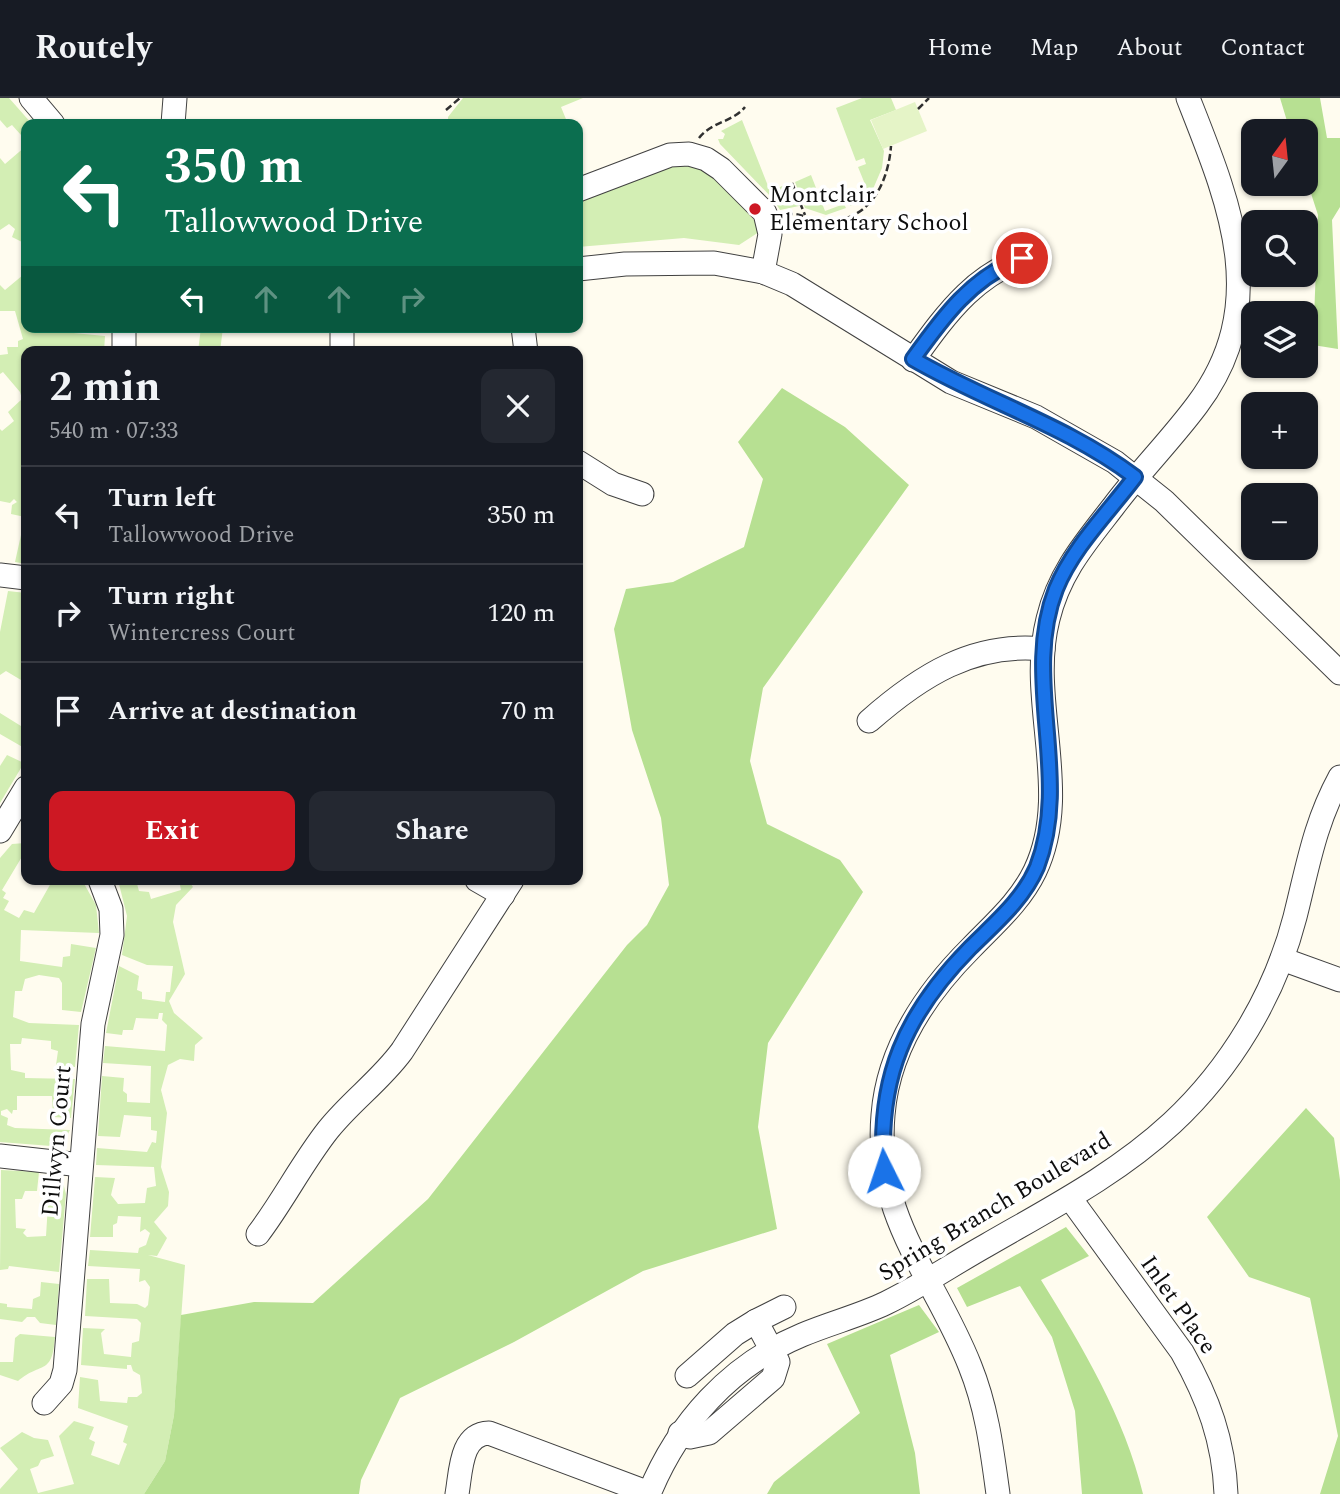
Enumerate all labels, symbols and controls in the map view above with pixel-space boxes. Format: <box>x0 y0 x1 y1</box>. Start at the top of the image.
text: Routely <box>35 23 152 73</box>
text: Home <box>927 30 992 66</box>
text: Map <box>1030 30 1078 66</box>
text: About <box>1116 30 1182 66</box>
text: Contact <box>1220 30 1305 66</box>
north arrow <box>1241 119 1318 196</box>
map controls <box>1241 119 1318 560</box>
text: 350 m <box>164 130 303 205</box>
icon: left <box>49 147 140 238</box>
place label: Montclair Elementary School <box>769 177 969 241</box>
text: Tallowwood Drive <box>164 198 423 247</box>
marker: Montclair Elementary School <box>747 201 763 217</box>
button: search <box>1241 210 1318 287</box>
pin <box>992 228 1052 288</box>
icon: arrive <box>1003 239 1041 277</box>
icon: left <box>174 280 212 318</box>
icon: ahead <box>247 280 285 318</box>
icon: ahead <box>320 280 358 318</box>
icon: right <box>393 280 431 318</box>
button: layers <box>1241 301 1318 378</box>
text: 2 min <box>49 356 161 419</box>
button: close <box>481 369 555 443</box>
button: + <box>1241 392 1318 469</box>
text: 540 m · 07:33 <box>49 414 178 449</box>
text: Turn left <box>108 478 216 518</box>
button: − <box>1241 483 1318 560</box>
text: 350 m <box>487 495 555 535</box>
icon: left <box>49 496 87 534</box>
text: Tallowwood Drive <box>108 518 294 553</box>
text: Turn right <box>108 576 235 616</box>
text: 120 m <box>487 593 555 633</box>
icon: right <box>49 594 87 632</box>
text: Wintercress Court <box>108 616 295 651</box>
text: Arrive at destination <box>108 691 357 731</box>
text: 70 m <box>500 691 555 731</box>
icon: arrive <box>49 692 87 730</box>
button: Exit <box>49 791 295 871</box>
button: Share <box>309 791 555 871</box>
street label: Dillwyn Court <box>32 1064 82 1218</box>
street label: Spring Branch Boulevard <box>872 1123 1118 1291</box>
position arrow <box>847 1134 921 1208</box>
street label: Inlet Place <box>1131 1248 1225 1362</box>

